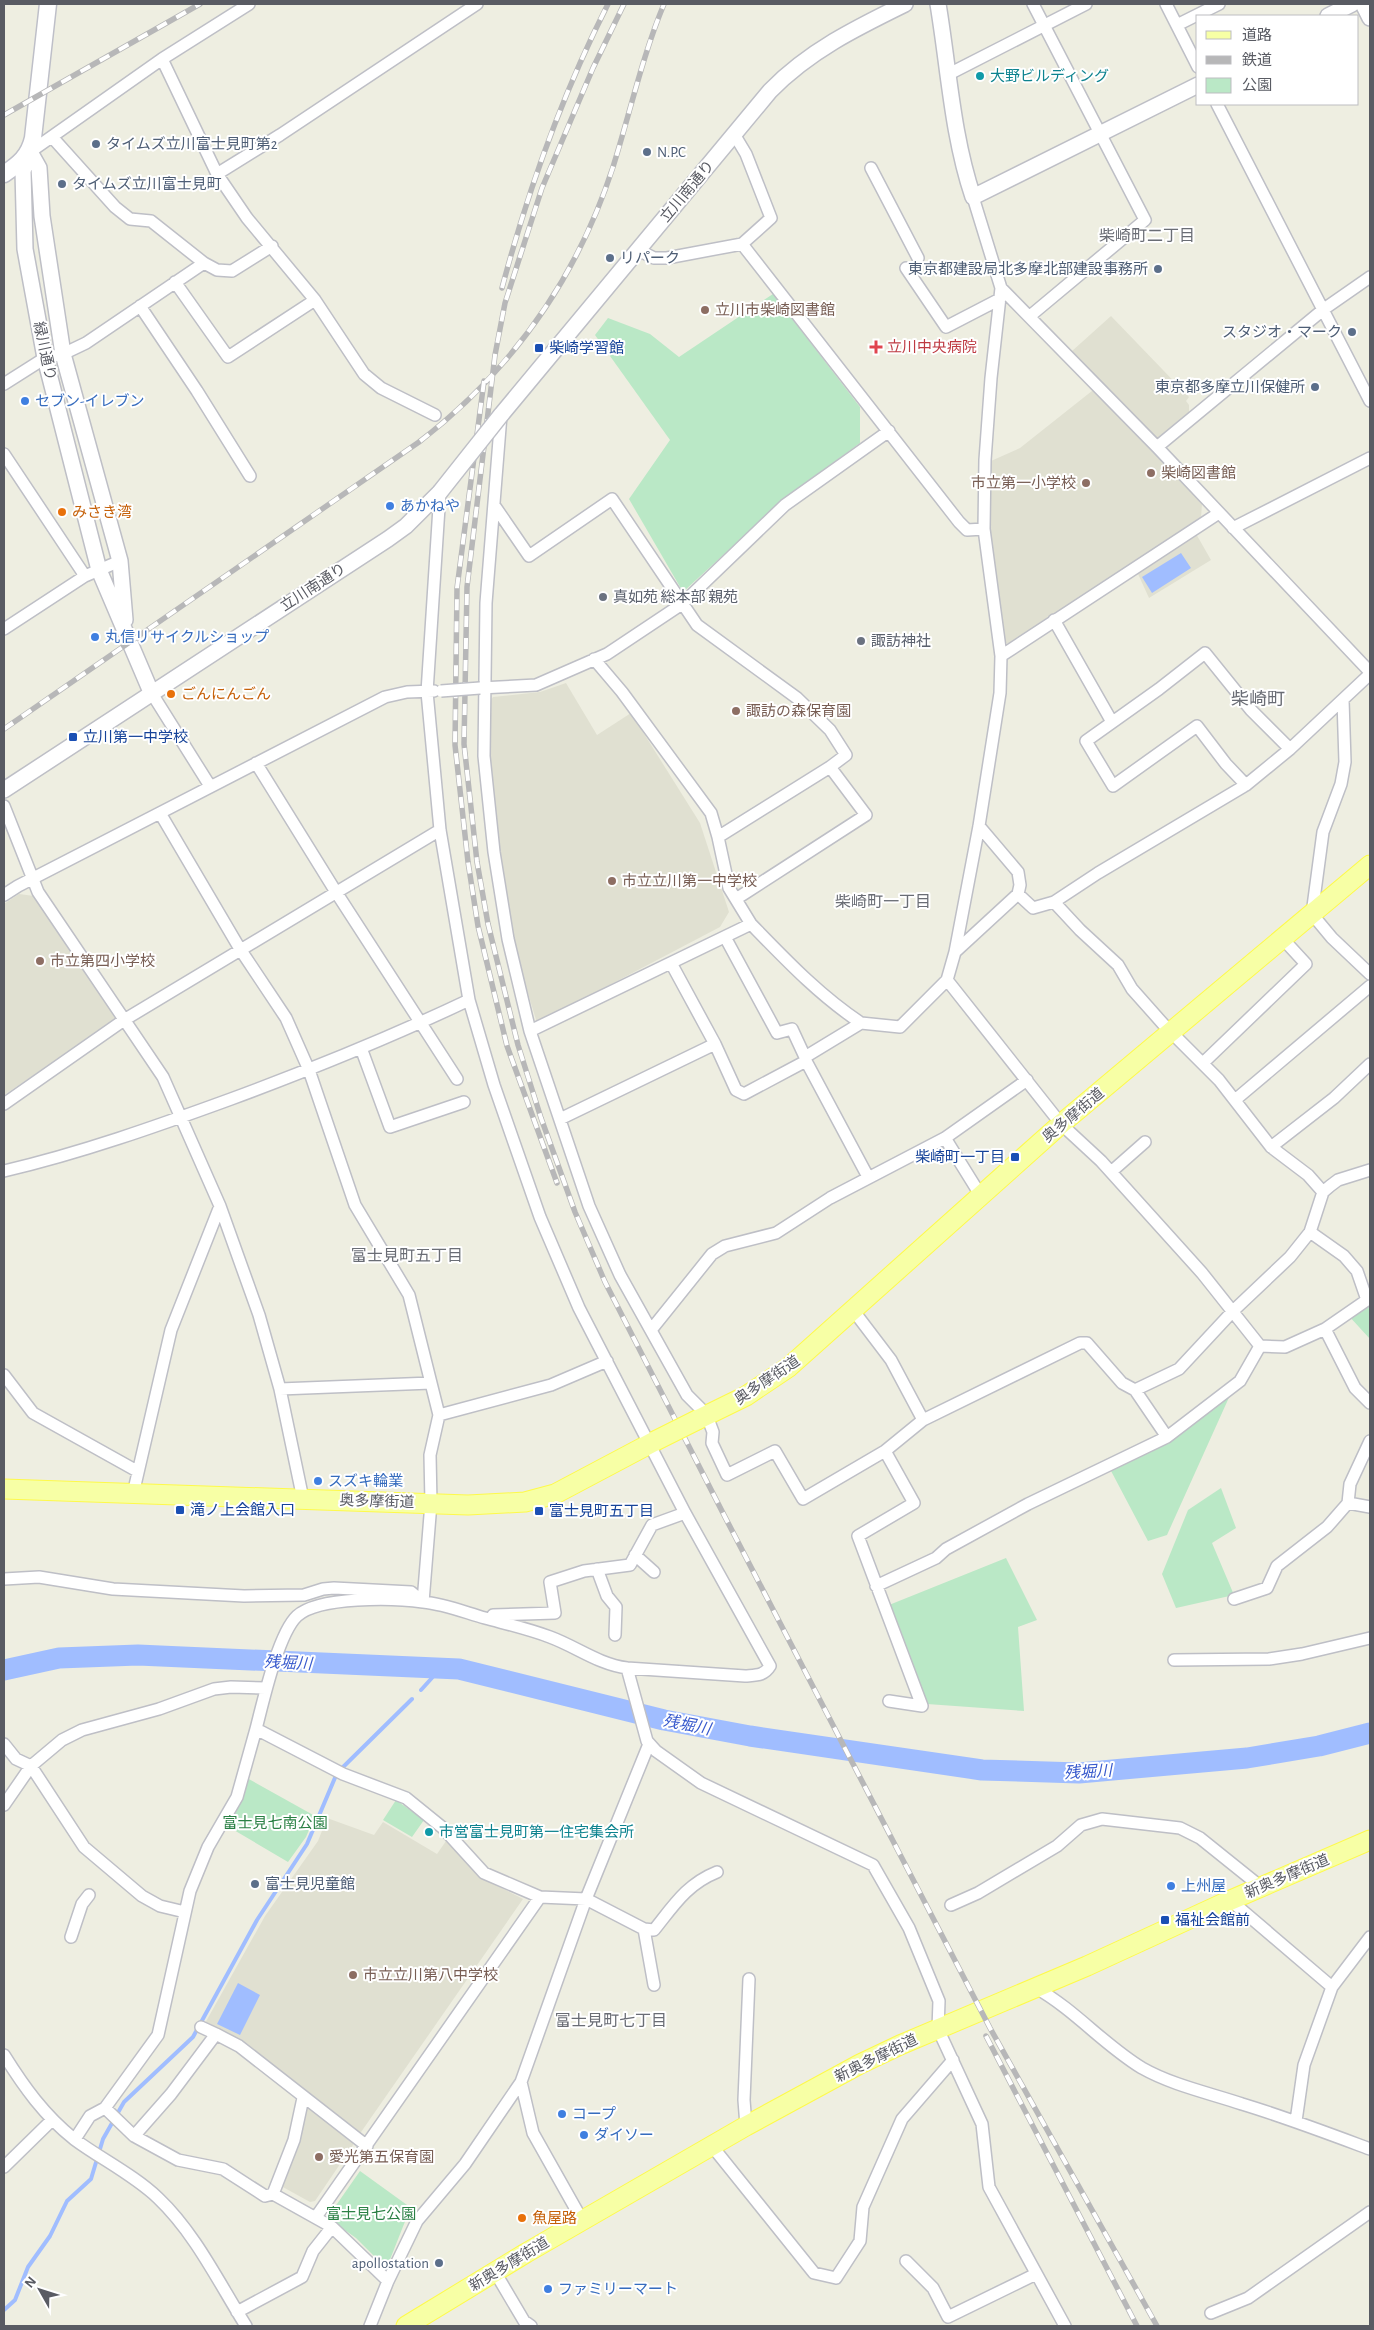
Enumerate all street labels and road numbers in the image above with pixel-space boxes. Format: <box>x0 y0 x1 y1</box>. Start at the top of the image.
street label: 立川南通り <box>657 157 717 225</box>
street label: 緑川通り <box>31 320 59 382</box>
street label: 立川南通り <box>277 560 349 614</box>
street label: 奥多摩街道 <box>1039 1085 1107 1145</box>
street label: 奥多摩街道 <box>731 1352 803 1408</box>
street label: 奥多摩街道 <box>339 1492 415 1510</box>
street label: 新奥多摩街道 <box>1242 1851 1332 1901</box>
street label: 新奥多摩街道 <box>832 2031 920 2085</box>
street label: 新奥多摩街道 <box>466 2234 552 2294</box>

